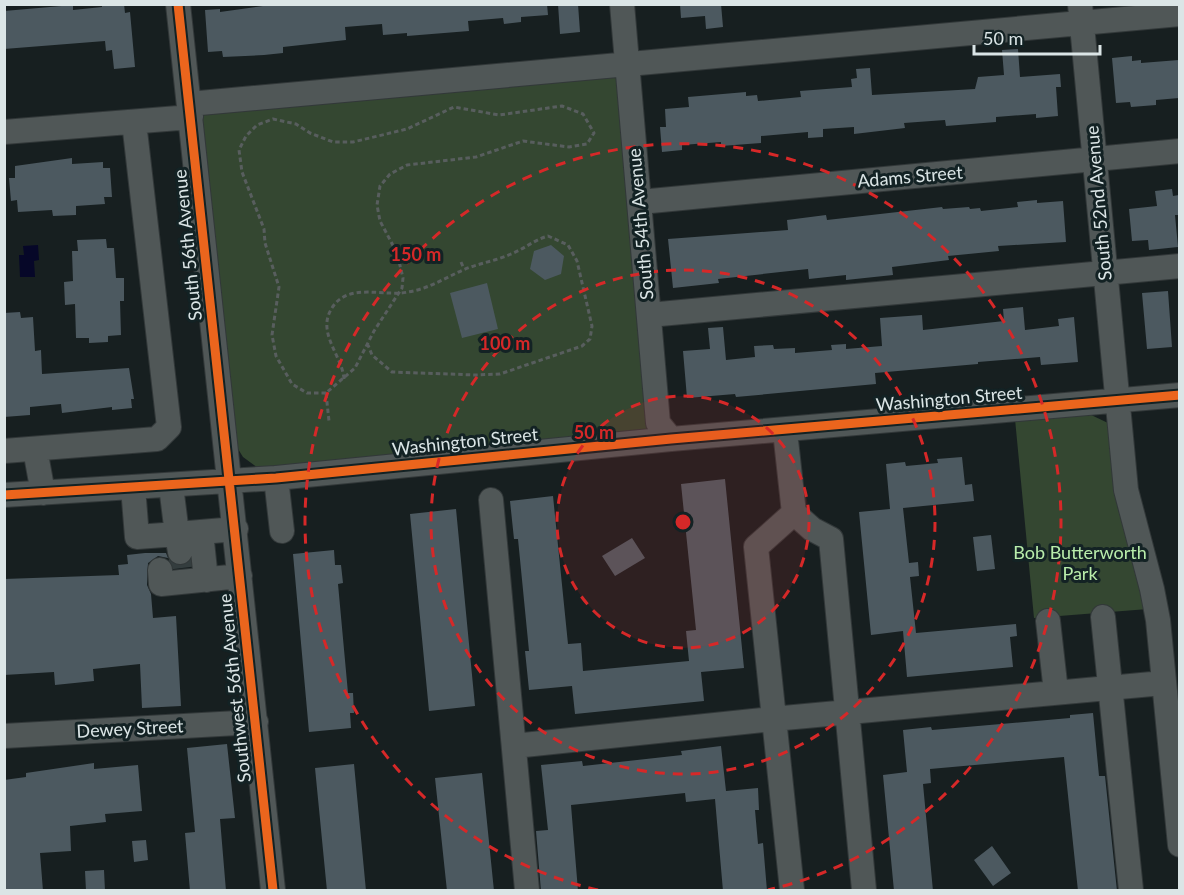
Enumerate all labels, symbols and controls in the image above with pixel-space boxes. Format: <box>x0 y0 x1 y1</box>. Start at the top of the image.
scale bar <box>974 18 1100 56</box>
text: 50 m <box>983 27 1023 49</box>
street label: South 52nd Avenue <box>1080 125 1116 282</box>
street label: South 54th Avenue <box>622 147 658 301</box>
street label: Adams Street <box>856 160 964 192</box>
street label: South 56th Avenue <box>168 168 206 322</box>
text: 150 m <box>391 243 441 265</box>
text: 100 m <box>480 332 530 354</box>
street label: Washington Street <box>875 381 1024 415</box>
text: 50 m <box>574 421 614 443</box>
street label: Washington Street <box>391 422 540 460</box>
centre of rings <box>673 512 693 532</box>
park label: Bob Butterworth Park <box>1013 541 1147 584</box>
street label: Southwest 56th Avenue <box>213 593 255 784</box>
street label: Dewey Street <box>76 714 185 742</box>

